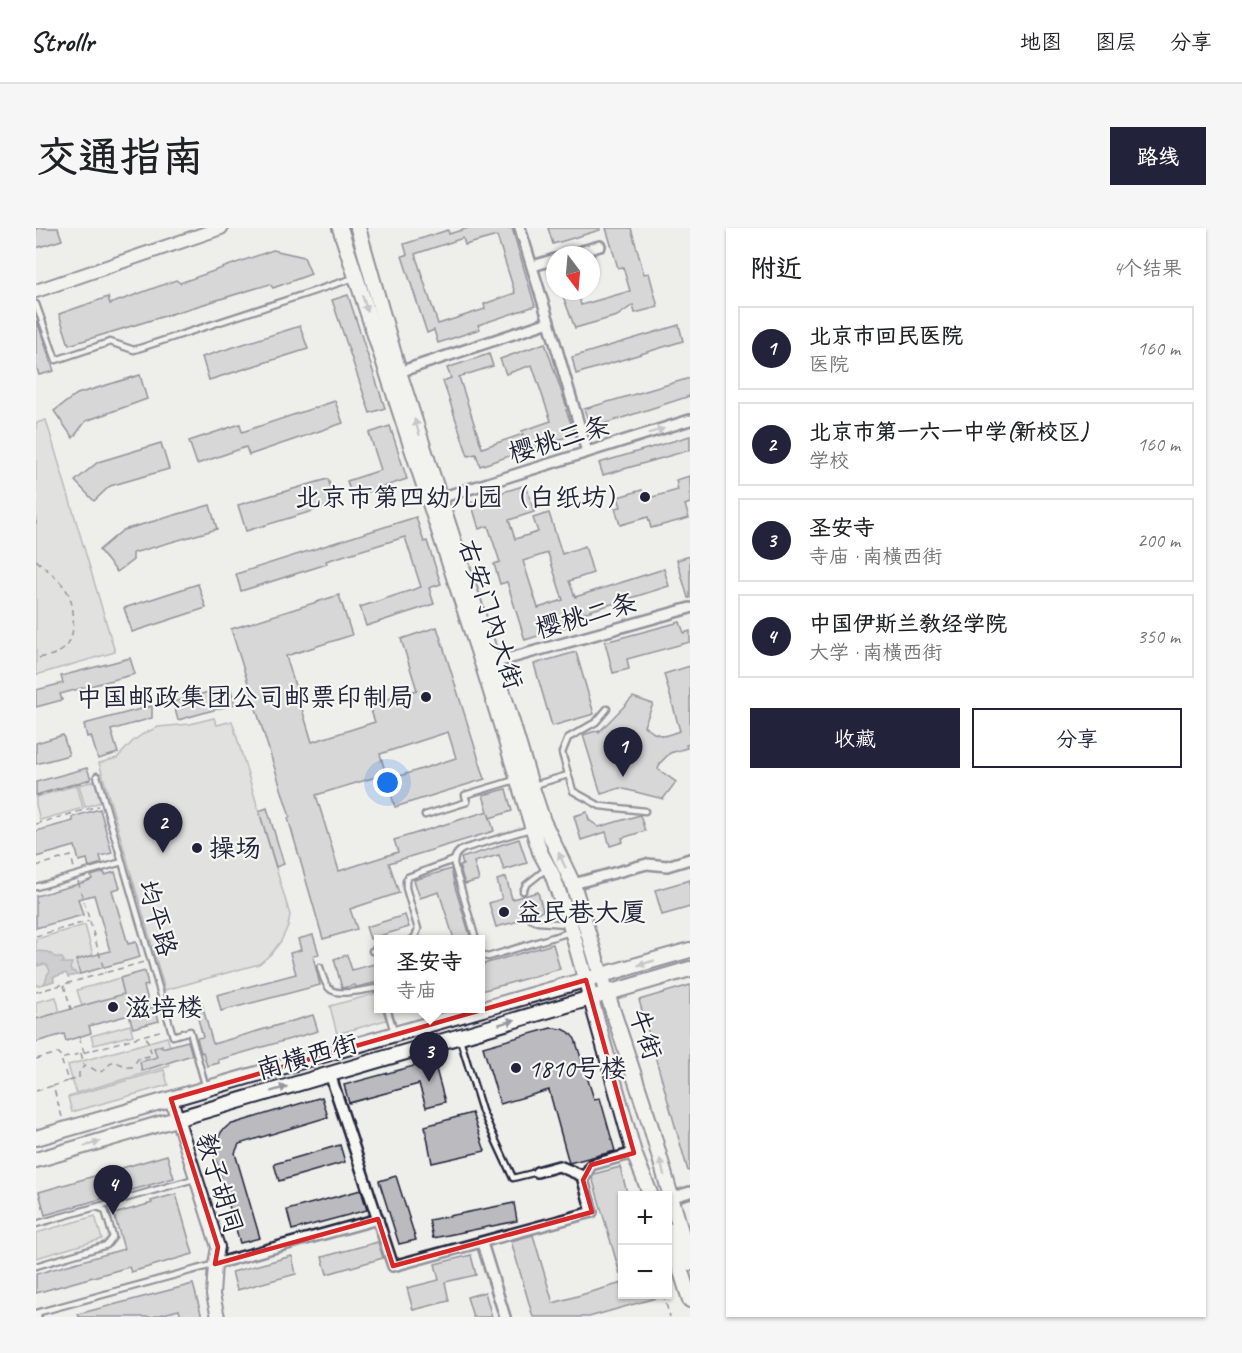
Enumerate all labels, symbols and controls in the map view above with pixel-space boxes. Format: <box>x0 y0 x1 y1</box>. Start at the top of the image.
text: Strollr <box>30 24 94 59</box>
text: 地图 <box>1020 29 1062 55</box>
text: 图层 <box>1095 29 1137 55</box>
text: 分享 <box>1170 29 1212 55</box>
button: 路线 <box>1110 127 1206 185</box>
text: 交通指南 <box>36 131 204 184</box>
north arrow <box>546 246 600 300</box>
text: 附近 <box>750 252 802 285</box>
text: 4个结果 <box>1113 256 1182 281</box>
one-way arrow <box>361 295 370 313</box>
text: 北京市回民医院 <box>809 322 963 350</box>
text: 1 <box>767 336 776 361</box>
text: 160 m <box>1137 336 1180 361</box>
text: 医院 <box>809 352 849 377</box>
street label: 樱桃三条 <box>505 408 614 470</box>
one-way arrow <box>412 418 421 436</box>
text: 北京市第一六一中学(新校区) <box>809 418 1088 446</box>
one-way arrow <box>647 426 665 435</box>
text: 2 <box>767 432 776 457</box>
text: 160 m <box>1137 432 1180 457</box>
text: 学校 <box>809 448 849 473</box>
place label: 北京市第四幼儿园（白纸坊） <box>295 481 633 514</box>
marker: 北京市第四幼儿园（白纸坊） <box>638 490 652 504</box>
text: 圣安寺 <box>809 514 875 542</box>
text: 3 <box>767 528 776 553</box>
text: 200 m <box>1137 528 1180 553</box>
street label: 右安门内大街 <box>451 535 530 693</box>
text: 寺庙 · 南横西街 <box>809 544 942 569</box>
street label: 樱桃二条 <box>532 585 641 646</box>
text: 中国伊斯兰教经学院 <box>809 610 1007 638</box>
text: 4 <box>767 624 776 649</box>
text: 350 m <box>1137 624 1180 649</box>
text: 大学 · 南横西街 <box>809 640 942 665</box>
place label: 中国邮政集团公司邮票印制局 <box>76 681 414 714</box>
marker: 中国邮政集团公司邮票印制局 <box>419 690 433 704</box>
button: 收藏 <box>750 708 960 768</box>
button: 分享 <box>972 708 1182 768</box>
pin: 1 <box>604 728 642 777</box>
your location <box>373 768 402 797</box>
pin: 2 <box>144 804 182 853</box>
place label: 操场 <box>209 832 261 865</box>
marker: 操场 <box>190 841 204 855</box>
one-way arrow <box>558 852 567 869</box>
street label: 均平路 <box>131 876 184 960</box>
place label: 益民巷大厦 <box>516 896 646 929</box>
marker: 益民巷大厦 <box>497 905 511 919</box>
popup <box>374 935 485 1013</box>
text: 圣安寺 <box>396 948 463 976</box>
one-way arrow <box>636 959 654 968</box>
text: 寺庙 <box>396 978 436 1003</box>
place label: 滋培楼 <box>125 991 203 1024</box>
marker: 滋培楼 <box>106 1000 120 1014</box>
street label: 牛街 <box>622 1004 669 1064</box>
one-way arrow <box>498 1017 516 1026</box>
street label: 南横西街 <box>253 1026 362 1087</box>
pin: 3 <box>410 1032 448 1082</box>
place label: 1810号楼 <box>528 1052 627 1085</box>
marker: 1810号楼 <box>509 1061 523 1075</box>
one-way arrow <box>271 1084 289 1093</box>
street label: 教子胡同 <box>189 1129 251 1238</box>
one-way arrow <box>83 1139 101 1148</box>
one-way arrow <box>657 1157 666 1175</box>
pin: 4 <box>94 1166 133 1215</box>
map controls <box>618 1191 672 1299</box>
button: + <box>618 1191 672 1245</box>
button: − <box>618 1245 672 1299</box>

